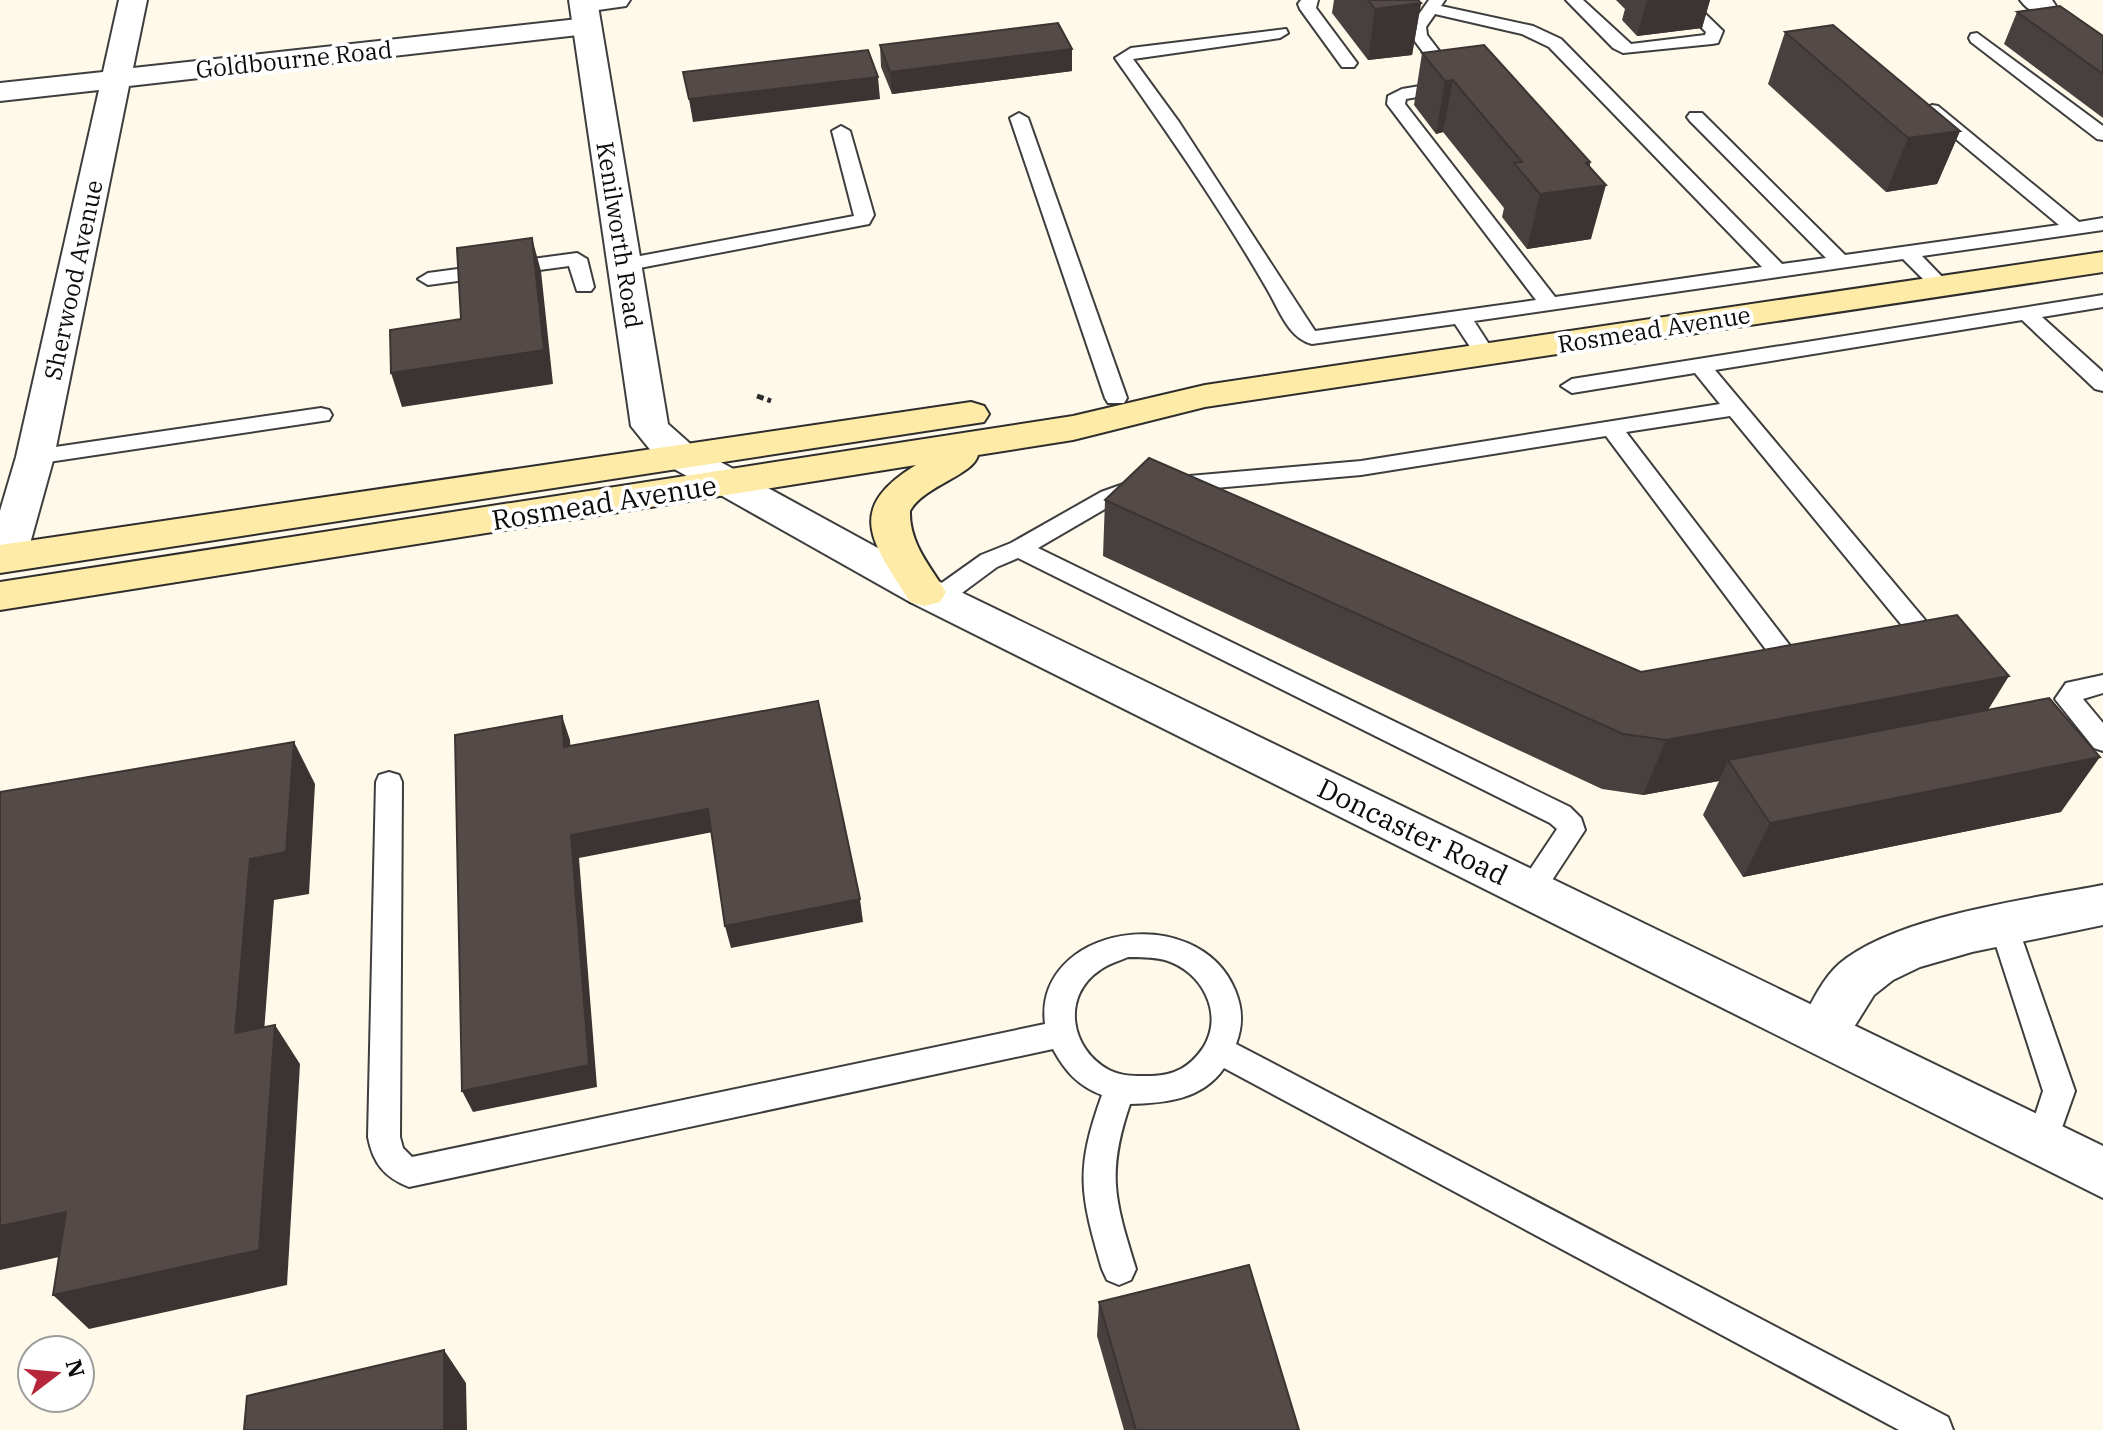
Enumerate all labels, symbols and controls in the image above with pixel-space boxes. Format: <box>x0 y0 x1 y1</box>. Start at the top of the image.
street label: Goldbourne Road <box>194 33 394 85</box>
street label: Kenilworth Road <box>589 139 651 331</box>
street label: Sherwood Avenue <box>36 177 110 383</box>
street label: Rosmead Avenue <box>1555 298 1753 360</box>
street label: Rosmead Avenue <box>489 466 719 538</box>
street label: Doncaster Road <box>1312 769 1514 893</box>
north arrow <box>16 1334 96 1414</box>
text: N <box>59 1356 92 1381</box>

